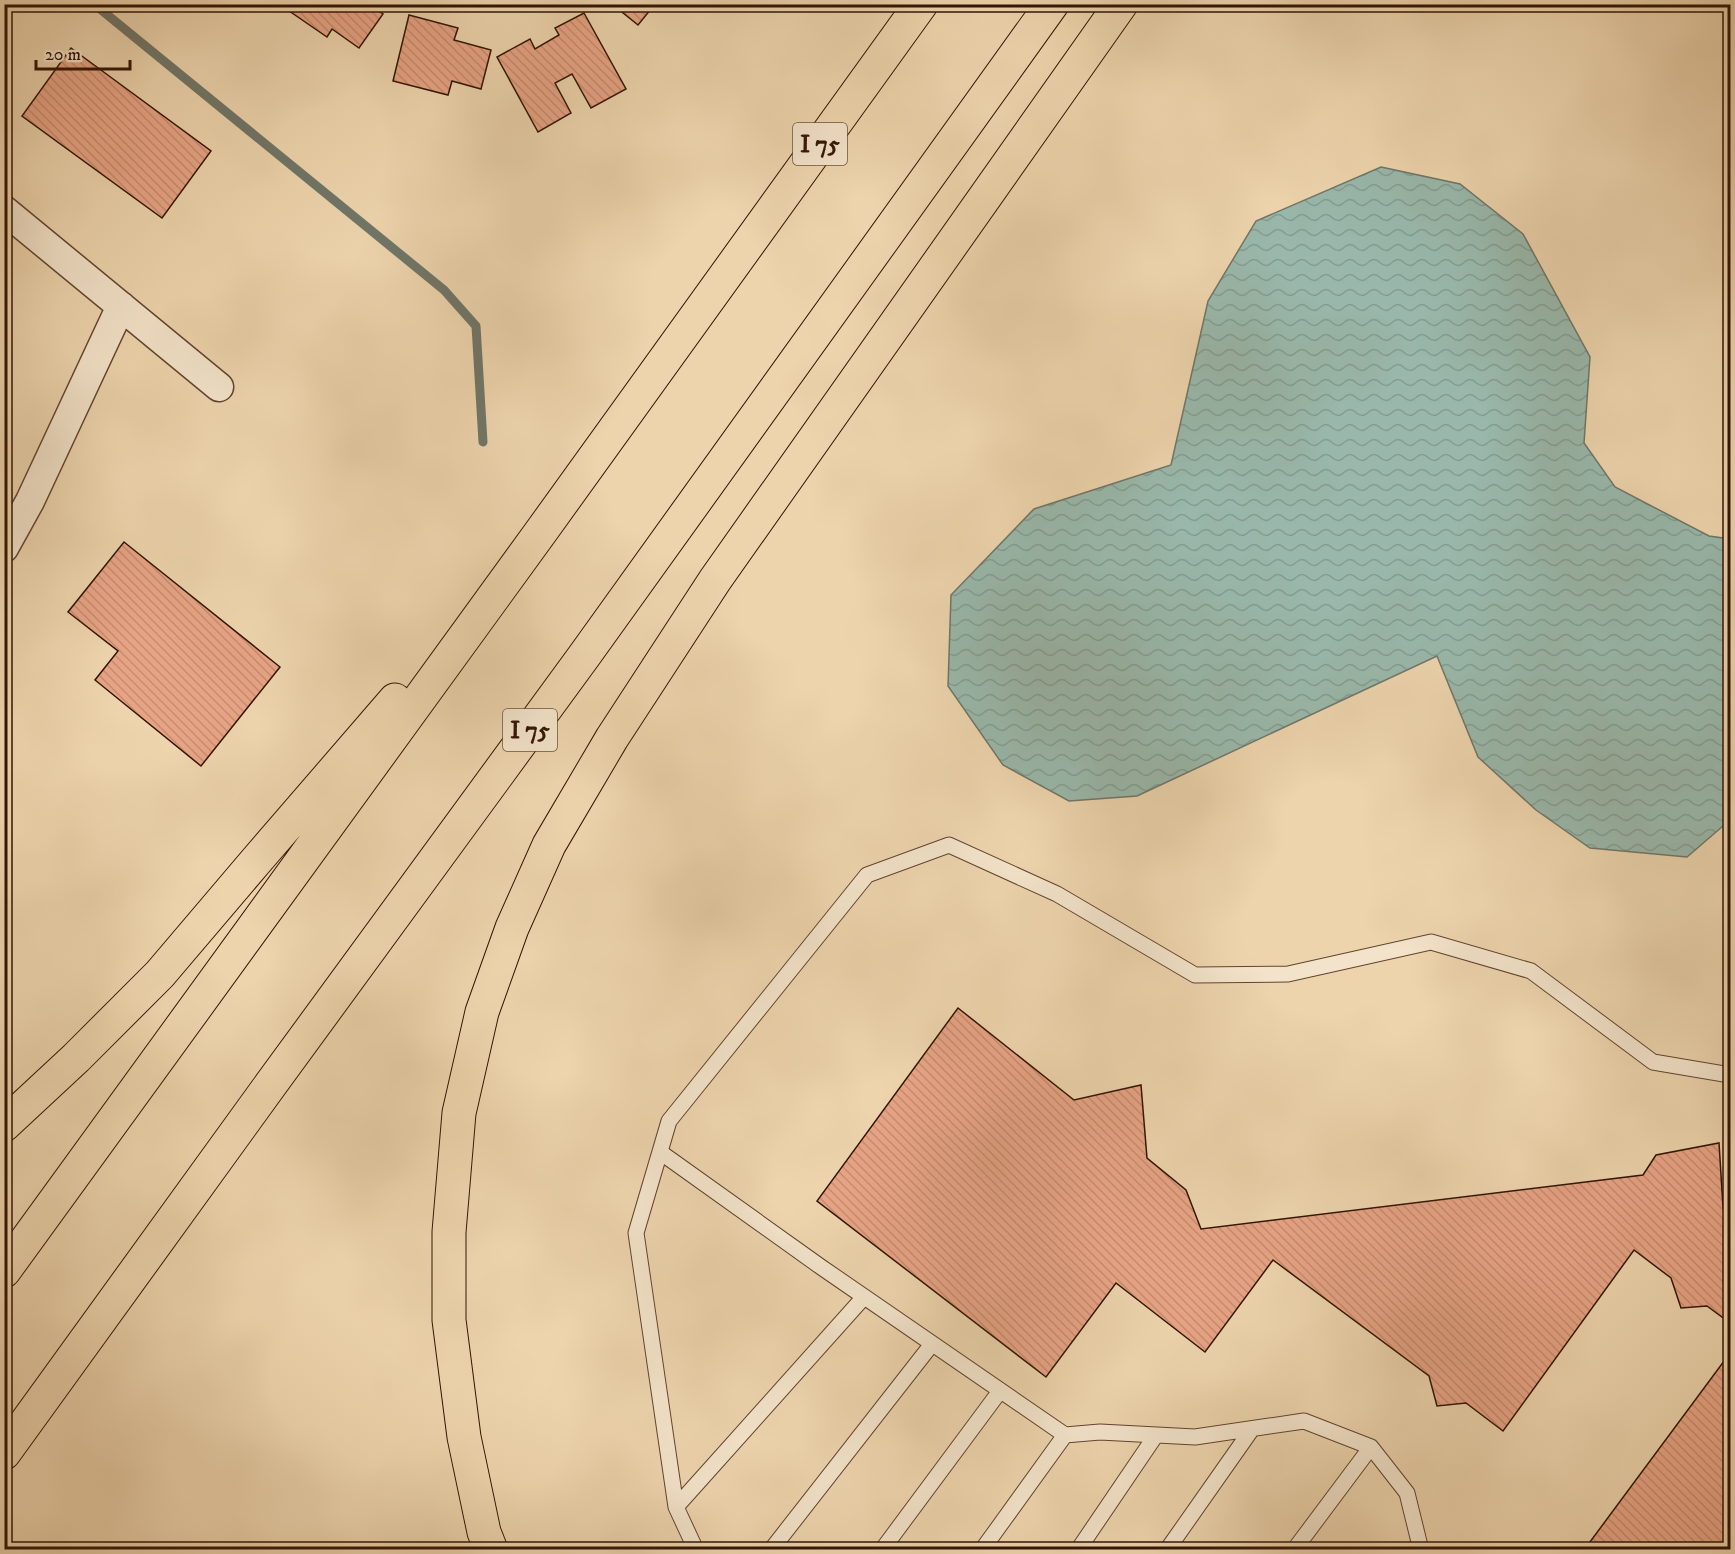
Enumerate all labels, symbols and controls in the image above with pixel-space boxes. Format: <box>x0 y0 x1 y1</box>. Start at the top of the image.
scale bar <box>36 33 130 71</box>
text: 20 m <box>45 44 81 66</box>
road number: I 75 <box>793 123 847 165</box>
road number: I 75 <box>503 709 557 751</box>

